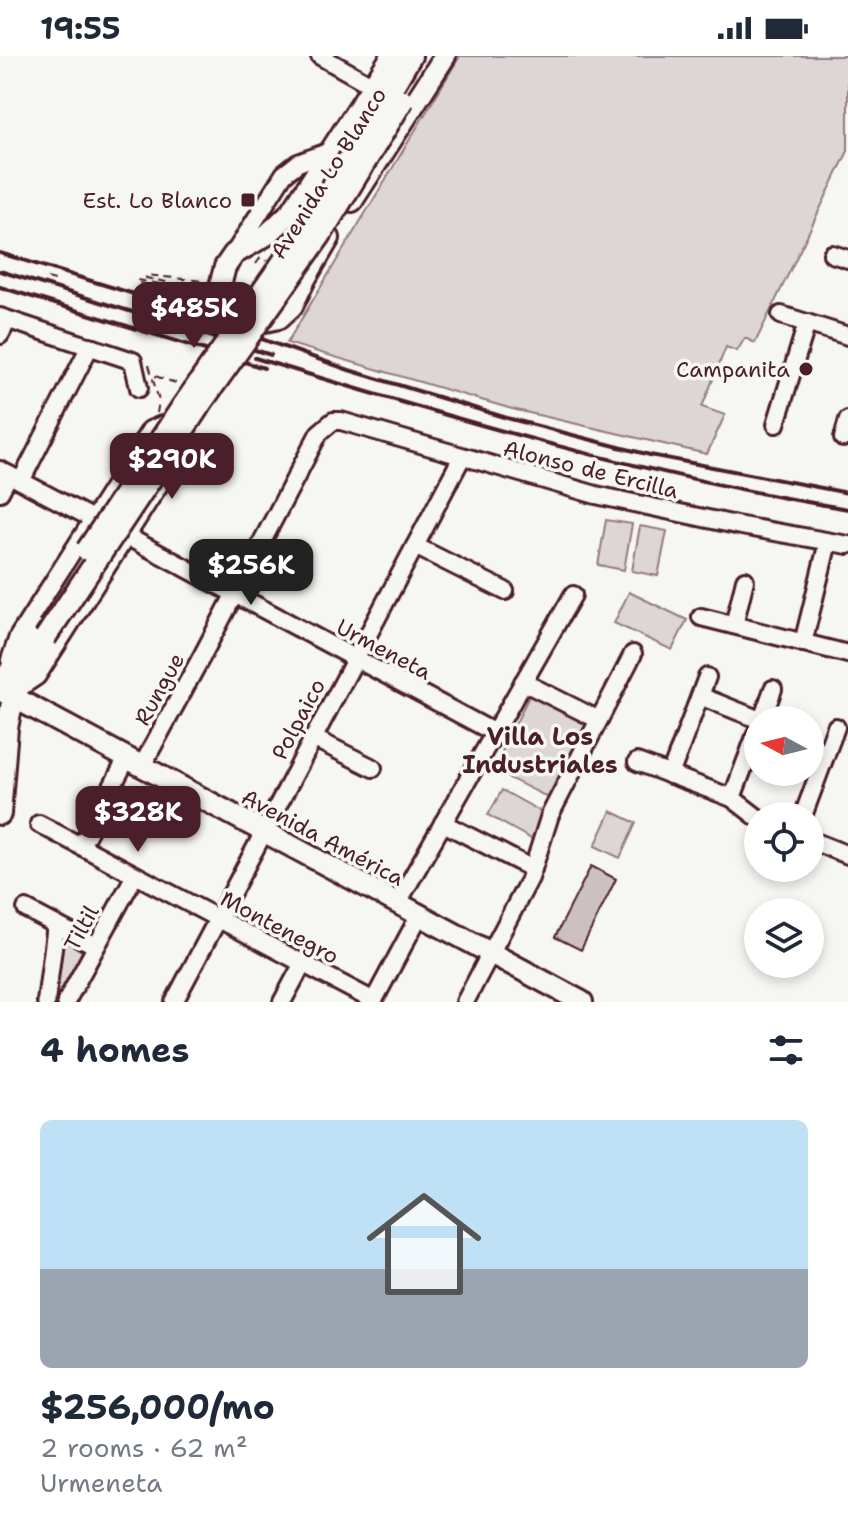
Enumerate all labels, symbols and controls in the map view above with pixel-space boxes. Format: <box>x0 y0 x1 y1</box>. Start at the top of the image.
text: 19:55 <box>40 8 121 49</box>
street label: Avenida Lo Blanco <box>264 82 393 264</box>
place label: Est. Lo Blanco <box>83 186 232 215</box>
marker: Est. Lo Blanco <box>239 191 257 209</box>
pin: $485K <box>138 282 250 350</box>
text: $485K <box>150 290 238 325</box>
place label: Campanita <box>676 355 790 384</box>
marker: Campanita <box>797 360 815 378</box>
pin: $290K <box>116 433 228 501</box>
street label: Alonso de Ercilla <box>500 434 682 505</box>
text: $290K <box>128 441 216 476</box>
pin: $256K <box>195 539 307 607</box>
text: $256K <box>207 547 295 582</box>
street label: Urmeneta <box>331 612 437 687</box>
street label: Rungue <box>128 648 191 731</box>
street label: Polpaico <box>265 674 332 765</box>
north arrow <box>744 706 824 786</box>
map controls <box>744 706 824 978</box>
district label: Villa Los Industriales <box>462 721 618 781</box>
street label: Avenida América <box>236 782 409 893</box>
pin: $328K <box>82 786 194 854</box>
text: $328K <box>94 794 182 829</box>
button: locate <box>744 802 824 882</box>
street label: Montenegro <box>216 884 344 971</box>
button: layers <box>744 898 824 978</box>
street label: Tiltil <box>57 900 106 956</box>
text: 4 homes <box>40 1027 189 1073</box>
icon: filters <box>764 1028 808 1072</box>
icon: home <box>352 1172 496 1316</box>
text: $256,000/mo <box>40 1384 275 1430</box>
text: 2 rooms · 62 m² <box>40 1430 248 1465</box>
text: Urmeneta <box>40 1465 162 1500</box>

